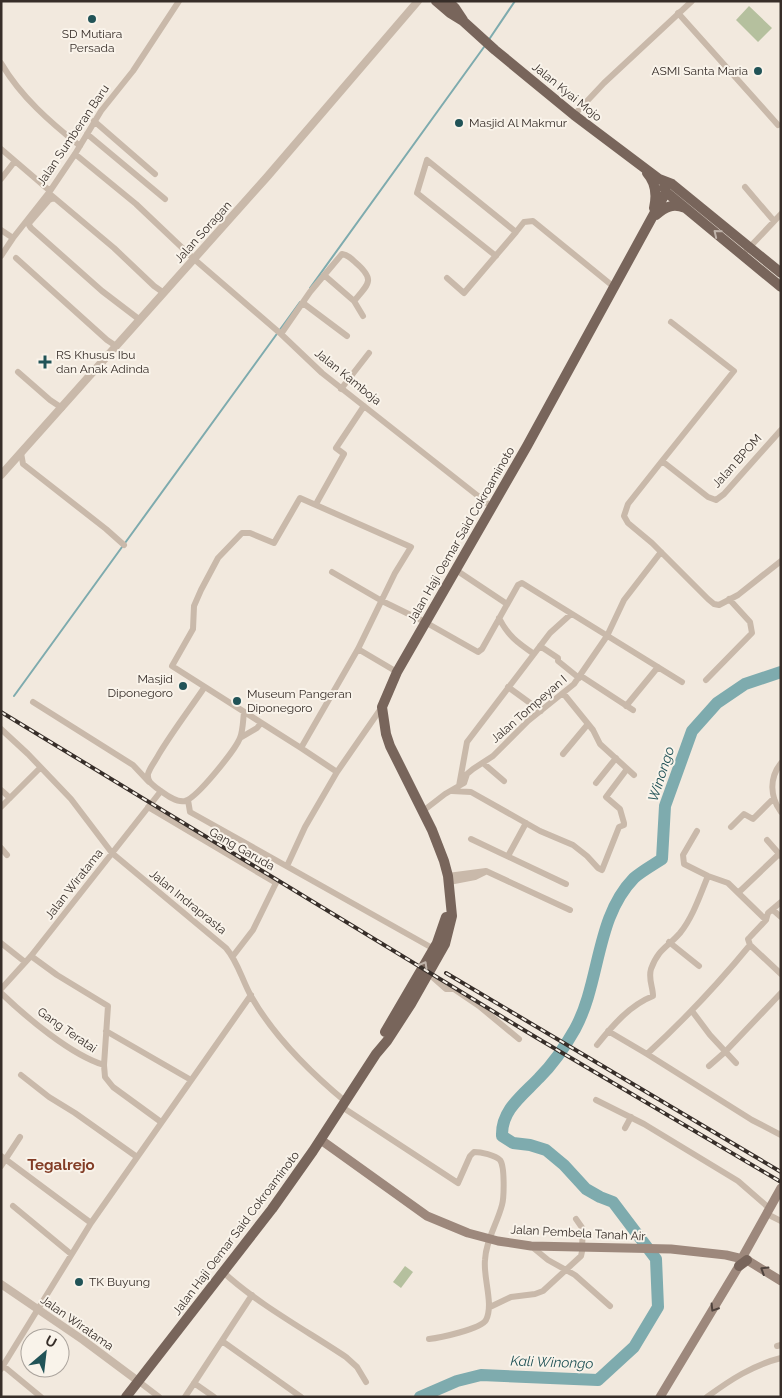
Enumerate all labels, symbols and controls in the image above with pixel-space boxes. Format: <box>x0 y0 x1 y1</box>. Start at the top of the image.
marker: SD Mutiara Persada <box>86 13 98 25</box>
place label: SD Mutiara Persada <box>62 27 122 55</box>
street label: Jalan Kyai Mojo <box>529 60 605 124</box>
place label: ASMI Santa Maria <box>651 64 748 78</box>
marker: ASMI Santa Maria <box>752 65 764 77</box>
street label: Jalan Sumberan Baru <box>34 82 112 188</box>
place label: Masjid Al Makmur <box>469 116 568 130</box>
marker: Masjid Al Makmur <box>453 117 465 129</box>
street label: Jalan Soragan <box>172 198 234 266</box>
one-way arrow <box>713 229 722 238</box>
street label: Jalan Kamboja <box>312 346 384 408</box>
place label: RS Khusus Ibu dan Anak Adinda <box>56 348 149 376</box>
marker: RS Khusus Ibu dan Anak Adinda <box>38 355 52 369</box>
street label: Jalan BPOM <box>709 431 765 491</box>
street label: Jalan Haji Oemar Said Cokroaminoto <box>405 444 517 626</box>
place label: Masjid Diponegoro <box>108 672 173 700</box>
street label: Jalan Tompeyan I <box>488 672 570 746</box>
marker: Masjid Diponegoro <box>177 680 189 692</box>
place label: Museum Pangeran Diponegoro <box>247 687 352 715</box>
marker: Museum Pangeran Diponegoro <box>231 695 243 707</box>
water label: Winongo <box>645 744 677 804</box>
street label: Gang Garuda <box>207 825 277 873</box>
street label: Jalan Wiratama <box>42 846 106 922</box>
street label: Jalan Indraprasta <box>147 867 229 937</box>
one-way arrow <box>417 962 427 971</box>
street label: Gang Teratai <box>35 1004 99 1056</box>
street label: Jalan Haji Oemar Said Cokroaminoto <box>170 1148 302 1318</box>
district label: Tegalrejo <box>27 1156 95 1174</box>
street label: Jalan Pembela Tanah Air <box>510 1222 647 1244</box>
one-way arrow <box>760 1267 769 1277</box>
place label: TK Buyung <box>89 1275 150 1289</box>
marker: TK Buyung <box>73 1276 85 1288</box>
street label: Jalan Wiratama <box>38 1293 116 1353</box>
one-way arrow <box>710 1302 720 1311</box>
north arrow <box>20 1328 70 1378</box>
text: U <box>43 1332 59 1351</box>
water label: Kali Winongo <box>510 1353 594 1371</box>

